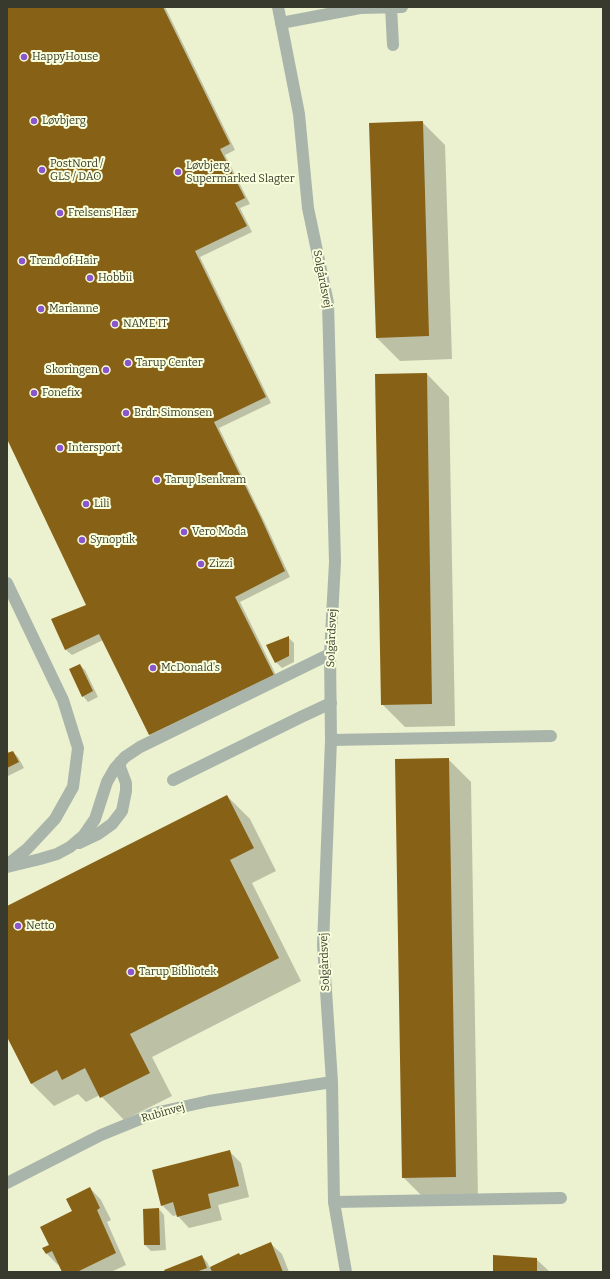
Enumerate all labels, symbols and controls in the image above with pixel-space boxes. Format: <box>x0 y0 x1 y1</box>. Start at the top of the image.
place label: HappyHouse <box>32 50 98 64</box>
marker: HappyHouse <box>19 52 29 62</box>
place label: Løvbjerg <box>42 114 86 128</box>
marker: Løvbjerg <box>29 116 39 126</box>
place label: PostNord / GLS / DAO <box>50 157 104 183</box>
place label: Løvbjerg Supermarked Slagter <box>186 159 295 185</box>
marker: PostNord / GLS / DAO <box>37 165 47 175</box>
marker: Løvbjerg Supermarked Slagter <box>173 167 183 177</box>
place label: Frelsens Hær <box>68 206 136 220</box>
marker: Frelsens Hær <box>55 208 65 218</box>
street label: Solgårdsvej <box>310 249 334 309</box>
place label: Trend of Hair <box>30 254 98 268</box>
marker: Trend of Hair <box>17 256 27 266</box>
place label: Hobbii <box>98 271 132 285</box>
marker: Hobbii <box>85 273 95 283</box>
place label: Marianne <box>49 302 98 316</box>
marker: Marianne <box>36 304 46 314</box>
place label: NAME IT <box>123 317 168 331</box>
marker: NAME IT <box>110 319 120 329</box>
place label: Tarup Center <box>136 356 203 370</box>
marker: Tarup Center <box>123 358 133 368</box>
place label: Skoringen <box>45 363 98 377</box>
marker: Skoringen <box>101 365 111 375</box>
place label: Fonefix <box>42 386 80 400</box>
marker: Fonefix <box>29 388 39 398</box>
place label: Brdr. Simonsen <box>134 406 212 420</box>
marker: Brdr. Simonsen <box>121 408 131 418</box>
place label: Intersport <box>68 441 120 455</box>
marker: Intersport <box>55 443 65 453</box>
place label: Tarup Isenkram <box>165 473 246 487</box>
marker: Tarup Isenkram <box>152 475 162 485</box>
place label: Lili <box>94 497 110 511</box>
marker: Lili <box>81 499 91 509</box>
place label: Vero Moda <box>192 525 246 539</box>
marker: Vero Moda <box>179 527 189 537</box>
place label: Synoptik <box>90 533 135 547</box>
marker: Synoptik <box>77 535 87 545</box>
place label: Zizzi <box>209 557 233 571</box>
marker: Zizzi <box>196 559 206 569</box>
street label: Solgårdsvej <box>324 608 340 668</box>
place label: McDonald's <box>161 661 220 675</box>
marker: McDonald's <box>148 663 158 673</box>
place label: Netto <box>26 919 55 933</box>
marker: Netto <box>13 921 23 931</box>
street label: Solgårdsvej <box>317 932 333 992</box>
place label: Tarup Bibliotek <box>139 965 217 979</box>
marker: Tarup Bibliotek <box>126 967 136 977</box>
street label: Rubinvej <box>140 1101 186 1125</box>

